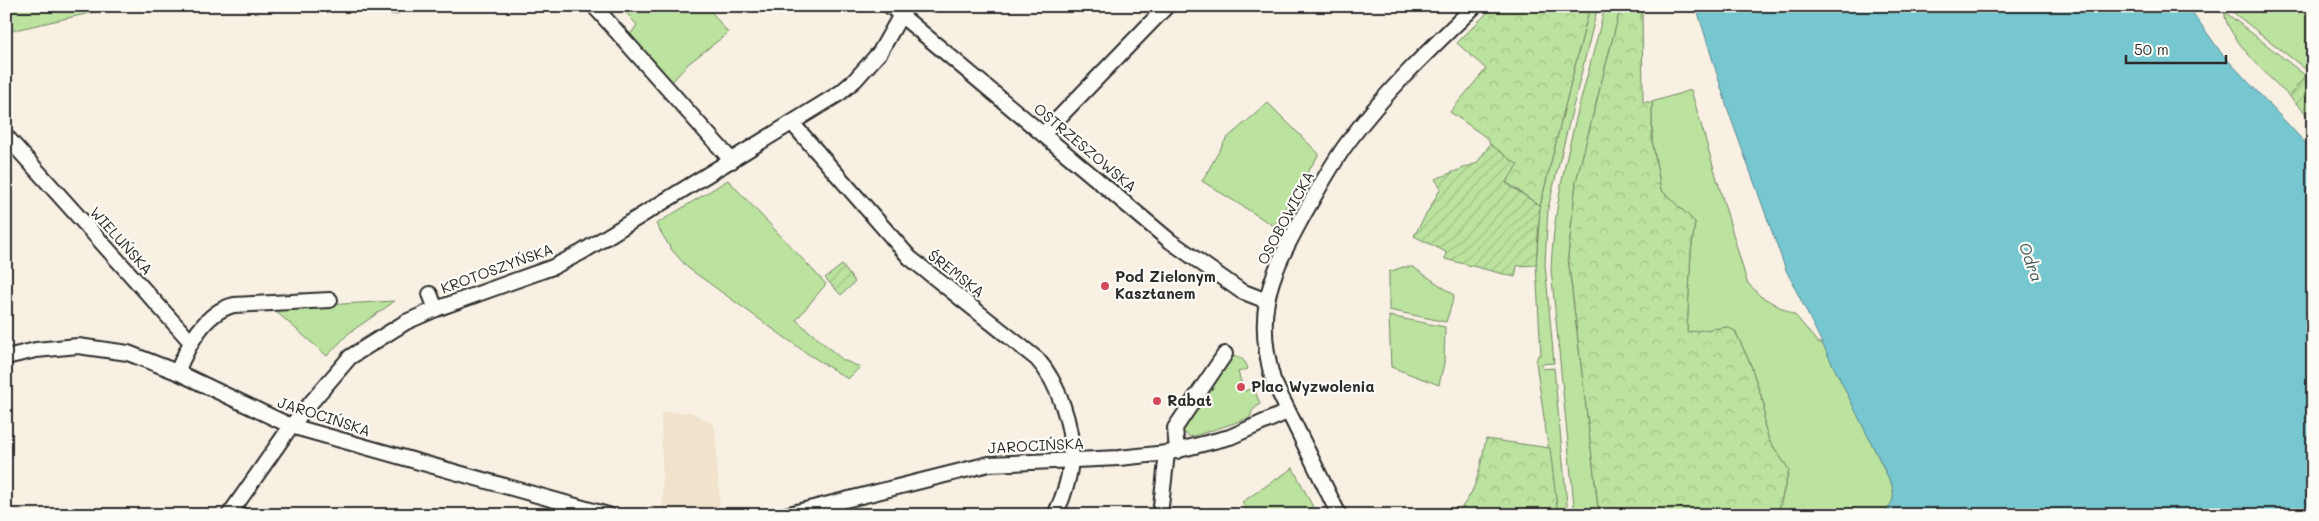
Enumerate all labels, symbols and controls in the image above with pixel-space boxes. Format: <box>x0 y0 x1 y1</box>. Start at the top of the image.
scale bar <box>2126 32 2226 64</box>
text: 50 m <box>2134 39 2169 59</box>
street label: OSTRZESZOWSKA <box>1030 98 1141 196</box>
street label: OSOBOWICKA <box>1252 167 1318 268</box>
street label: WIELUŃSKA <box>86 202 158 279</box>
street label: KROTOSZYŃSKA <box>438 238 556 298</box>
water label: Odra <box>2015 239 2048 285</box>
street label: ŚREMSKA <box>924 245 989 302</box>
place label: Pod Zielonym Kasztanem <box>1115 266 1216 303</box>
marker: Pod Zielonym Kasztanem <box>1099 280 1111 292</box>
place label: Plac Wyzwolenia <box>1251 376 1375 396</box>
marker: Plac Wyzwolenia <box>1235 381 1247 393</box>
place label: Rabat <box>1167 390 1212 410</box>
street label: JAROCIŃSKA <box>275 392 373 440</box>
marker: Rabat <box>1151 395 1163 407</box>
street label: JAROCIŃSKA <box>987 432 1085 458</box>

